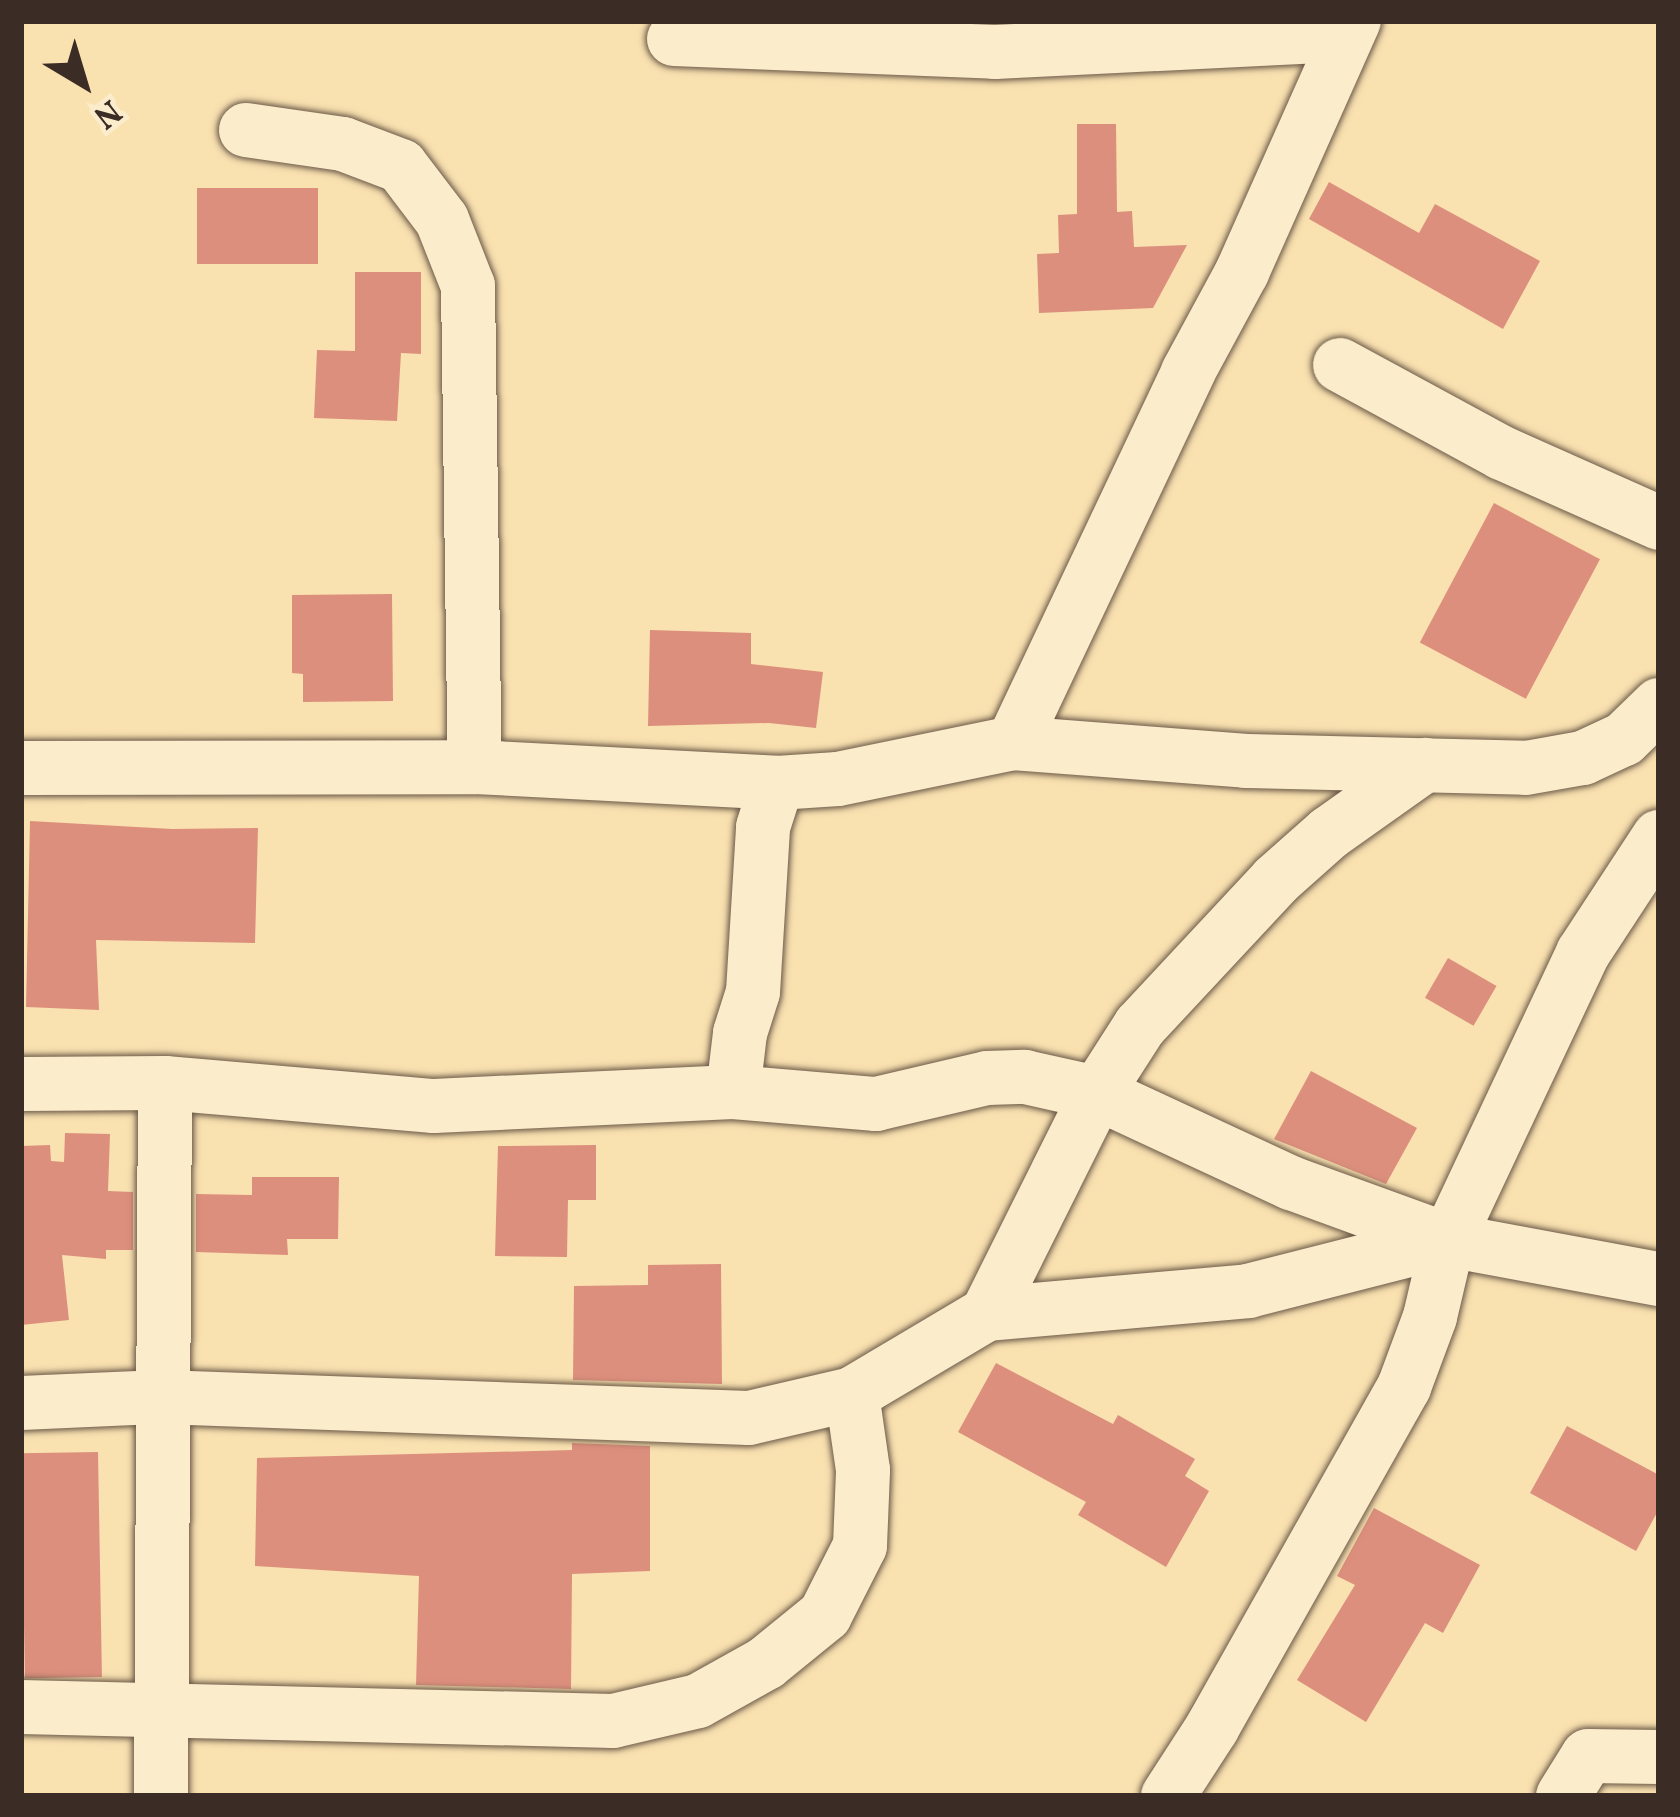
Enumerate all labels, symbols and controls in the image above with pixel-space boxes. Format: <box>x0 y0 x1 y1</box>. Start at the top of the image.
north arrow <box>24 24 144 144</box>
text: N <box>83 87 130 138</box>

